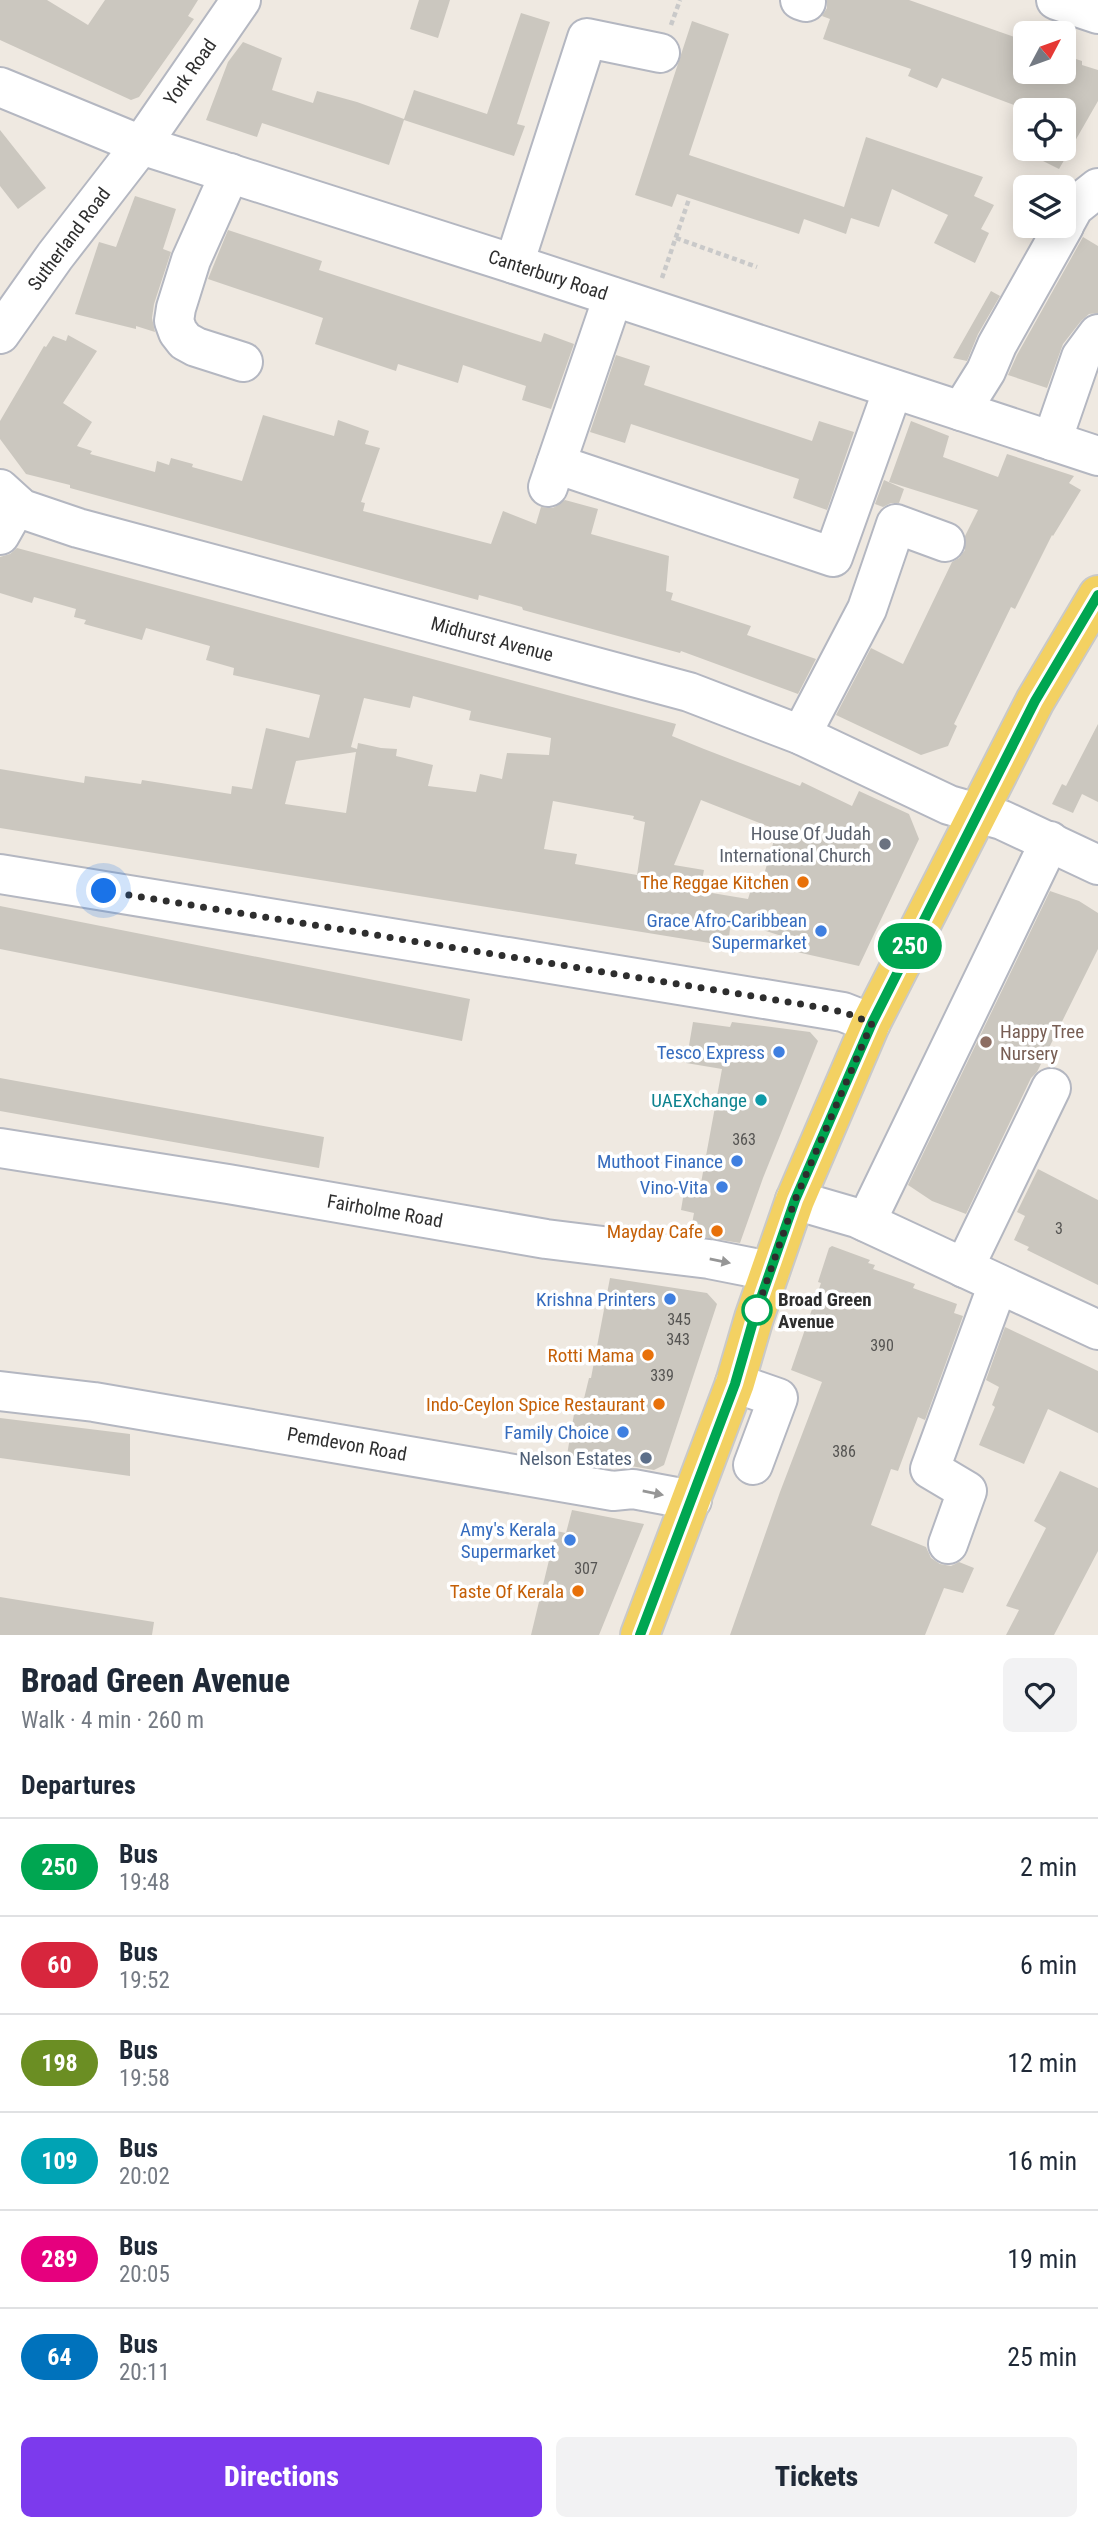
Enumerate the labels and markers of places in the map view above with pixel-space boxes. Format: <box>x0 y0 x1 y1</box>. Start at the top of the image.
place label: House Of Judah International Church <box>719 822 871 867</box>
marker: House Of Judah International Church <box>877 836 893 852</box>
place label: The Reggae Kitchen <box>640 871 789 894</box>
marker: The Reggae Kitchen <box>795 874 811 890</box>
place label: Grace Afro-Caribbean Supermarket <box>646 909 807 954</box>
marker: Grace Afro-Caribbean Supermarket <box>813 923 829 939</box>
place label: Happy Tree Nursery <box>1000 1020 1084 1065</box>
marker: Happy Tree Nursery <box>978 1034 994 1050</box>
place label: Tesco Express <box>657 1041 765 1064</box>
marker: Tesco Express <box>771 1044 787 1060</box>
place label: UAEXchange <box>651 1089 747 1112</box>
marker: UAEXchange <box>753 1092 769 1108</box>
place label: Muthoot Finance <box>597 1150 723 1173</box>
marker: Muthoot Finance <box>729 1153 745 1169</box>
place label: Vino-Vita <box>640 1176 708 1199</box>
marker: Vino-Vita <box>714 1179 730 1195</box>
place label: Mayday Cafe <box>607 1220 703 1243</box>
marker: Mayday Cafe <box>709 1223 725 1239</box>
place label: Krishna Printers <box>536 1288 656 1311</box>
place label: Broad Green Avenue <box>778 1288 872 1333</box>
marker: Krishna Printers <box>662 1291 678 1307</box>
marker: Broad Green Avenue <box>742 1295 772 1325</box>
place label: Rotti Mama <box>548 1344 634 1367</box>
marker: Rotti Mama <box>640 1347 656 1363</box>
place label: Indo-Ceylon Spice Restaurant <box>426 1393 645 1416</box>
marker: Indo-Ceylon Spice Restaurant <box>651 1396 667 1412</box>
place label: Family Choice <box>504 1421 609 1444</box>
marker: Family Choice <box>615 1424 631 1440</box>
place label: Nelson Estates <box>519 1447 632 1470</box>
marker: Nelson Estates <box>638 1450 654 1466</box>
place label: Amy's Kerala Supermarket <box>460 1518 556 1563</box>
marker: Amy's Kerala Supermarket <box>562 1532 578 1548</box>
place label: Taste Of Kerala <box>450 1580 564 1603</box>
marker: Taste Of Kerala <box>570 1583 586 1599</box>

